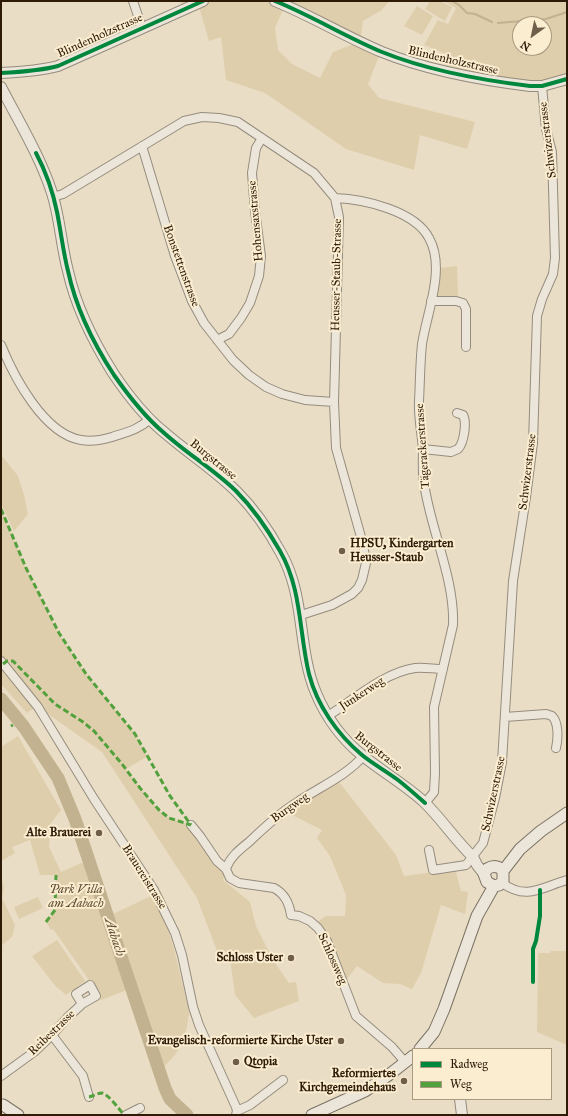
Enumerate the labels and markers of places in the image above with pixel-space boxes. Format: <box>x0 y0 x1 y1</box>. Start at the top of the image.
place label: HPSU, Kindergarten Heusser-Staub <box>350 537 454 565</box>
marker: HPSU, Kindergarten Heusser-Staub <box>337 546 347 556</box>
place label: Alte Brauerei <box>26 826 91 840</box>
marker: Alte Brauerei <box>94 828 104 838</box>
place label: Schloss Uster <box>216 951 283 965</box>
marker: Schloss Uster <box>286 953 296 963</box>
place label: Evangelisch-reformierte Kirche Uster <box>148 1034 333 1048</box>
marker: Evangelisch-reformierte Kirche Uster <box>336 1036 346 1046</box>
place label: Qtopia <box>244 1055 277 1069</box>
marker: Qtopia <box>231 1057 241 1067</box>
place label: Reformiertes Kirchgemeindehaus <box>299 1067 396 1095</box>
marker: Reformiertes Kirchgemeindehaus <box>399 1076 409 1086</box>

